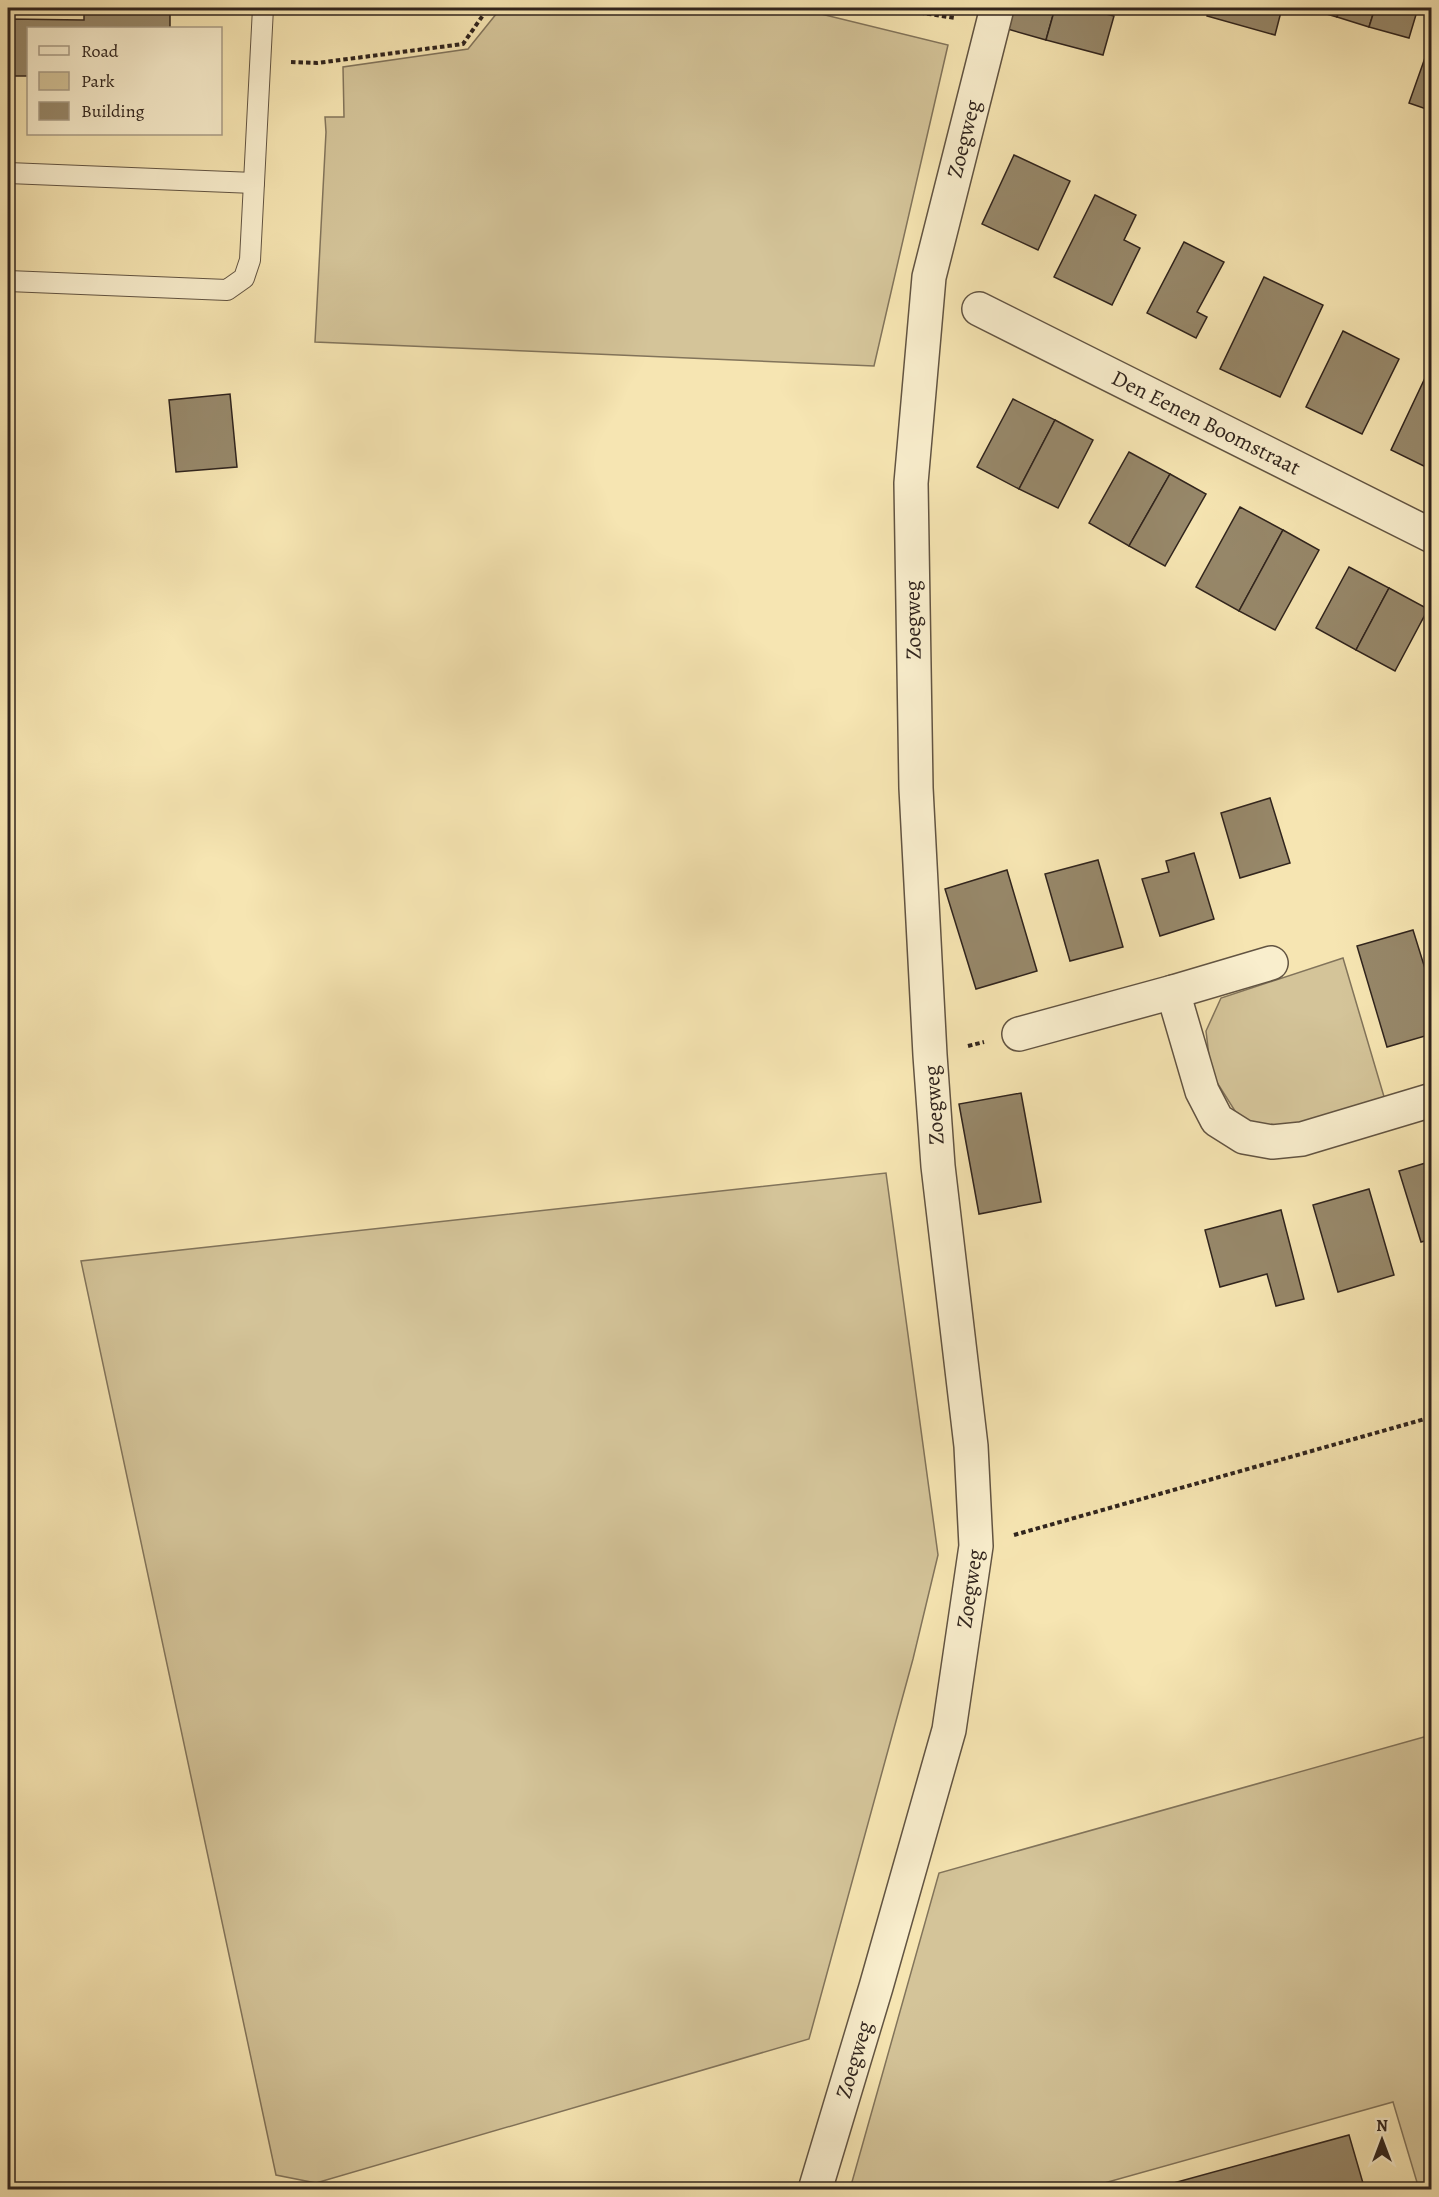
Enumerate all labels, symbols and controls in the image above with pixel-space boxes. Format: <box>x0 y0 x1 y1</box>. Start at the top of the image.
legend <box>27 27 222 135</box>
text: Road <box>81 39 119 63</box>
text: Park <box>81 69 115 93</box>
street label: Zoegweg <box>940 97 988 181</box>
text: Building <box>81 99 145 123</box>
street label: Den Eenen Boomstraat <box>1107 363 1306 483</box>
street label: Zoegweg <box>897 580 929 660</box>
street label: Zoegweg <box>916 1064 952 1146</box>
street label: Zoegweg <box>949 1547 990 1630</box>
street label: Zoegweg <box>828 2017 880 2102</box>
north arrow <box>1352 2110 1412 2170</box>
text: N <box>1376 2115 1388 2137</box>

